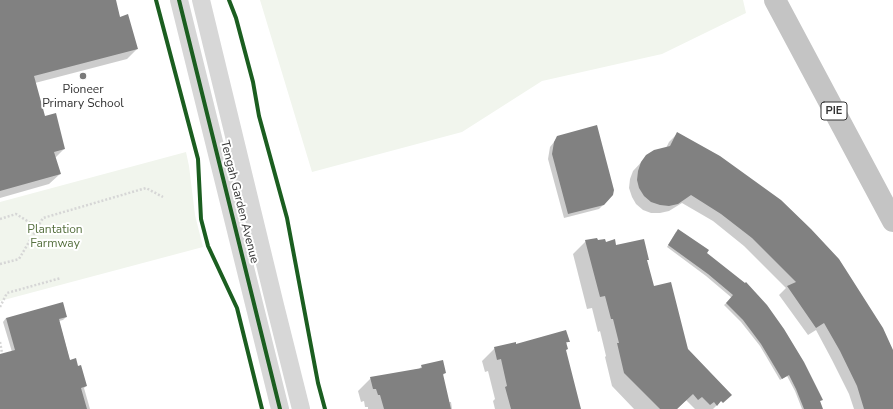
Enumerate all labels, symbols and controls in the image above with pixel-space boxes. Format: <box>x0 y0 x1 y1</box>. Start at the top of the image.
marker: Pioneer Primary School <box>78 71 88 81</box>
place label: Pioneer Primary School <box>42 83 124 111</box>
road number: PIE <box>821 102 847 120</box>
street label: Tengah Garden Avenue <box>217 139 261 265</box>
park label: Plantation Farmway <box>27 223 83 251</box>

